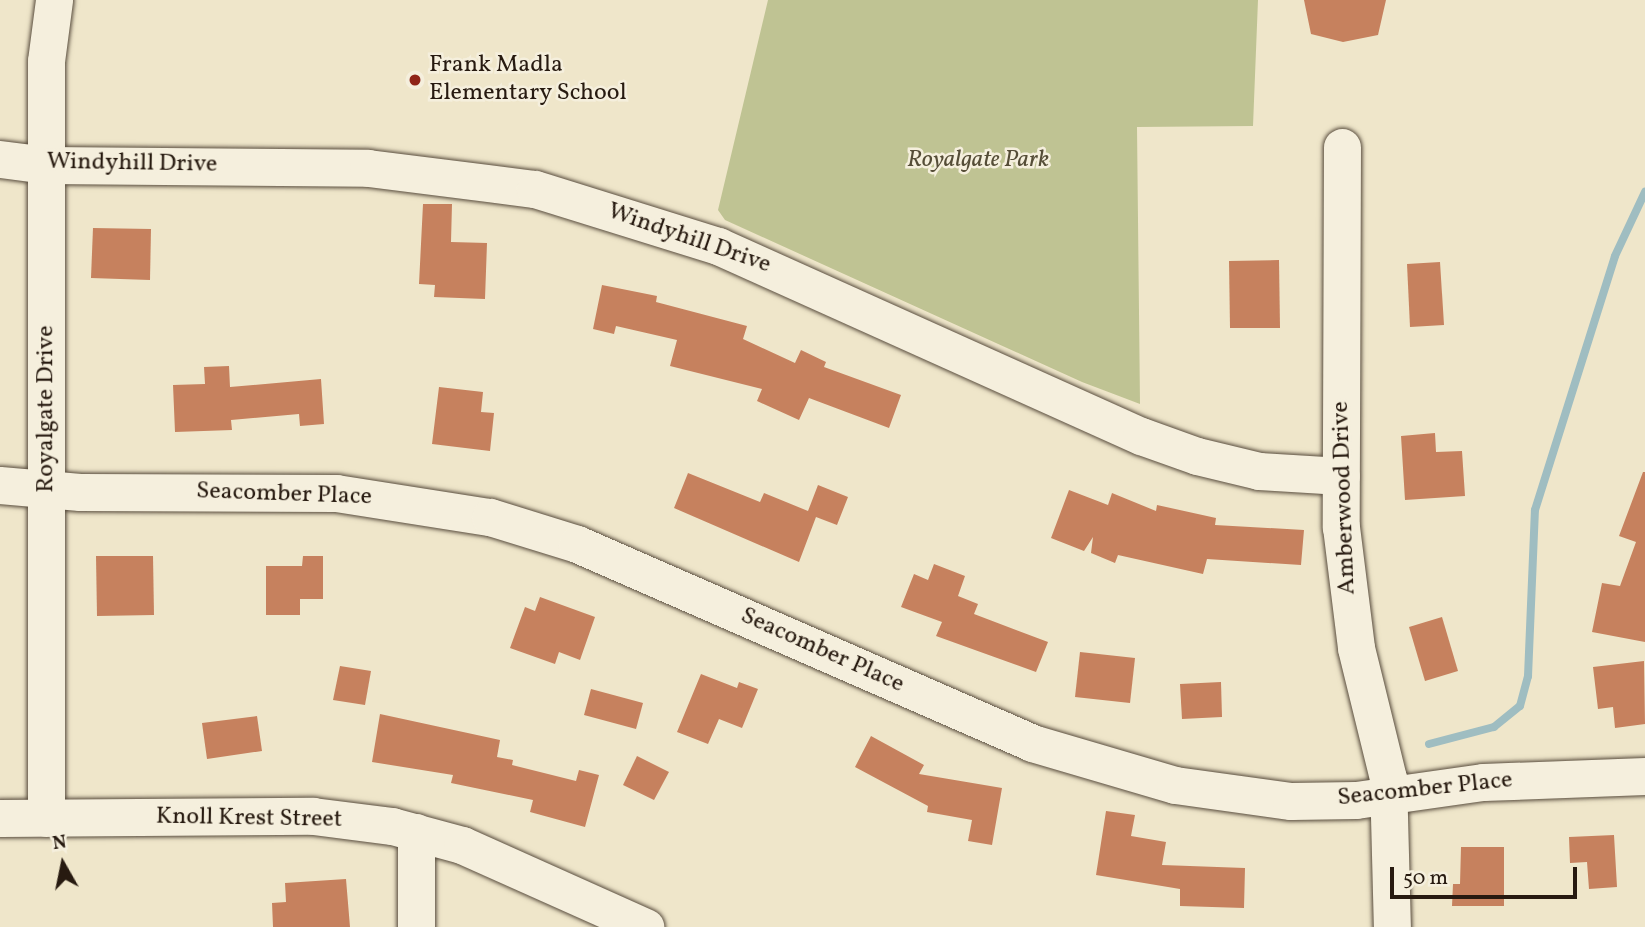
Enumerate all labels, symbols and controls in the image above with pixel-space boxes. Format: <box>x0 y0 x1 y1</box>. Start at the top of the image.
place label: Frank Madla Elementary School <box>429 52 627 108</box>
marker: Frank Madla Elementary School <box>407 72 423 88</box>
park label: Royalgate Park <box>907 147 1049 175</box>
street label: Windyhill Drive <box>46 148 218 180</box>
street label: Windyhill Drive <box>604 198 774 280</box>
street label: Royalgate Drive <box>33 325 61 493</box>
street label: Amberwood Drive <box>1327 401 1363 595</box>
street label: Seacomber Place <box>196 478 372 512</box>
street label: Seacomber Place <box>736 602 908 700</box>
street label: Seacomber Place <box>1336 766 1514 814</box>
street label: Knoll Krest Street <box>156 803 342 835</box>
north arrow <box>28 829 98 899</box>
text: N <box>51 829 69 857</box>
scale bar <box>1393 853 1580 897</box>
text: 50 m <box>1403 864 1448 893</box>

